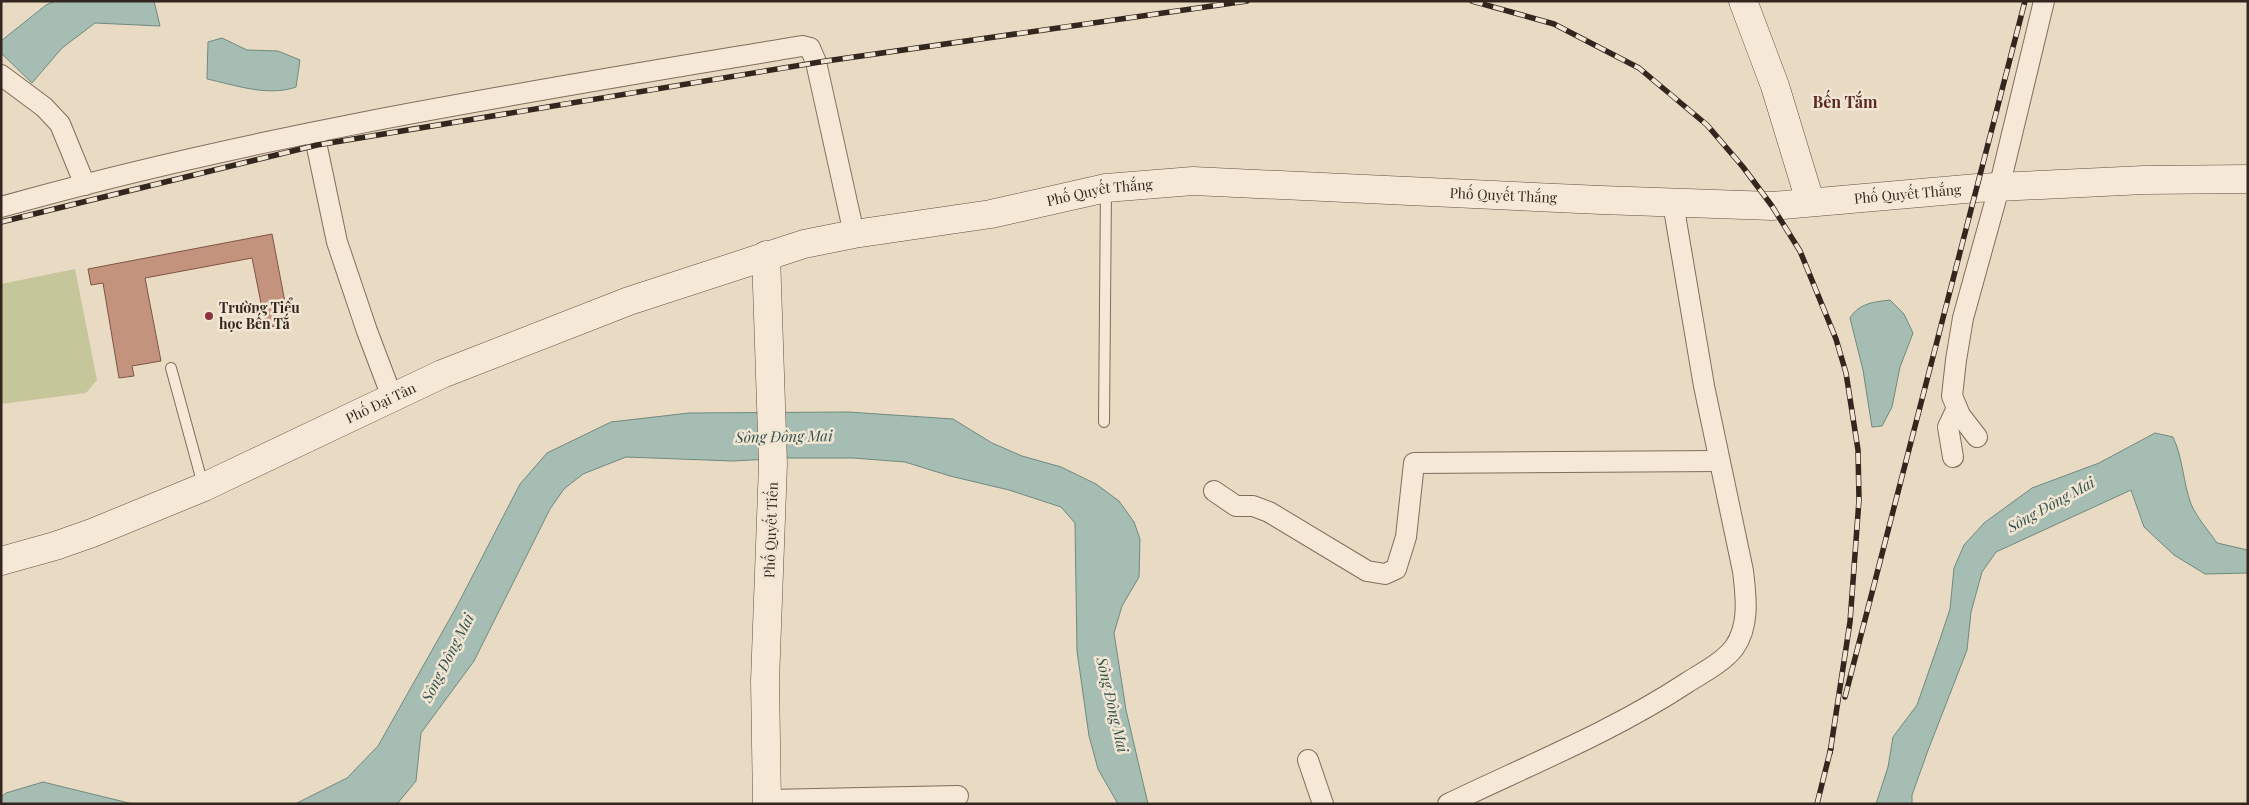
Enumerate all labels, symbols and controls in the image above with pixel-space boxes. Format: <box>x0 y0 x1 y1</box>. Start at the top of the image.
district label: Bến Tắm <box>1812 89 1878 112</box>
street label: Phố Quyết Thắng <box>1045 174 1154 210</box>
street label: Phố Quyết Thắng <box>1853 179 1963 208</box>
street label: Phố Quyết Thắng <box>1449 182 1558 207</box>
place label: Trường Tiểu học Bến Tắ <box>219 297 300 333</box>
marker: Trường Tiểu học Bến Tắ <box>203 310 215 322</box>
street label: Phố Đại Tân <box>342 378 419 427</box>
water label: Sông Đông Mai <box>734 425 833 447</box>
water label: Sông Đông Mai <box>2002 472 2098 537</box>
street label: Phố Quyết Tiến <box>757 481 782 578</box>
water label: Sông Đông Mai <box>416 609 478 706</box>
water label: Sông Đông Mai <box>1092 654 1134 755</box>

